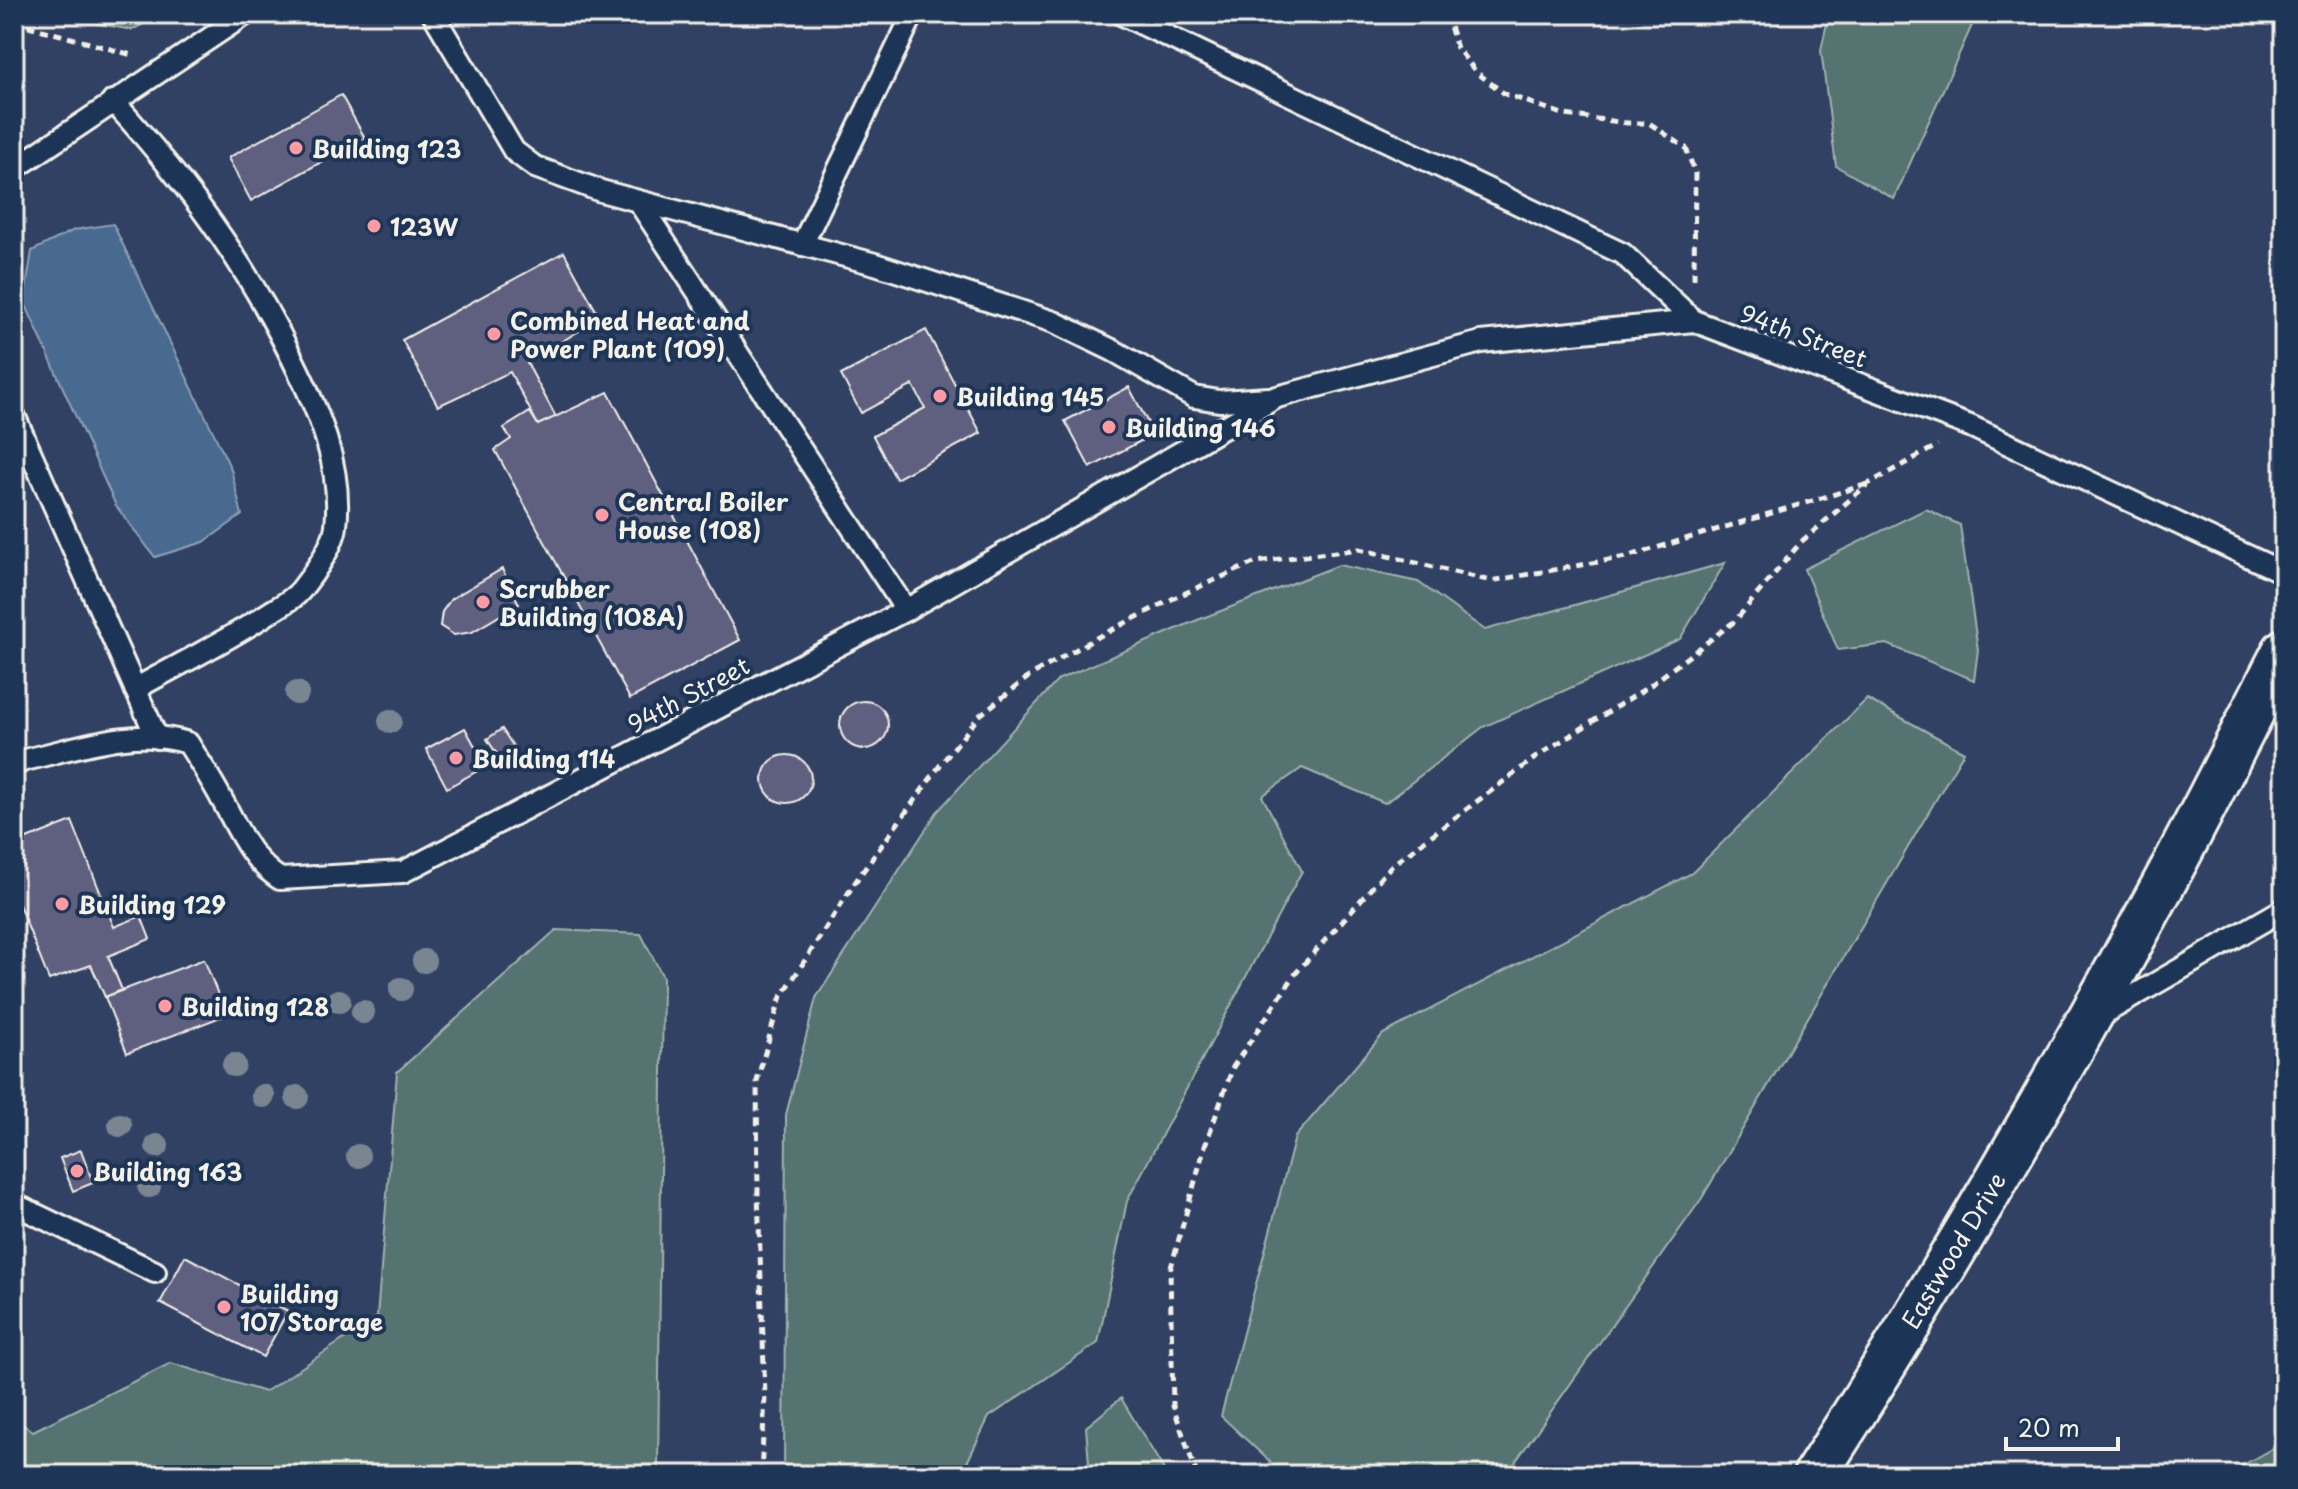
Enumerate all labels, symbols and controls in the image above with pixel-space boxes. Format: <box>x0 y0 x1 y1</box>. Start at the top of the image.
place label: Building 123 <box>312 130 461 166</box>
marker: Building 123 <box>287 139 305 157</box>
place label: 123W <box>390 208 459 244</box>
marker: 123W <box>365 217 383 235</box>
street label: 94th Street <box>1735 294 1873 376</box>
place label: Combined Heat and Power Plant (109) <box>510 302 750 366</box>
marker: Combined Heat and Power Plant (109) <box>485 325 503 343</box>
place label: Building 145 <box>956 378 1104 414</box>
marker: Building 145 <box>931 387 949 405</box>
place label: Building 146 <box>1125 409 1276 445</box>
marker: Building 146 <box>1100 418 1118 436</box>
place label: Central Boiler House (108) <box>618 483 789 547</box>
marker: Central Boiler House (108) <box>593 506 611 524</box>
place label: Scrubber Building (108A) <box>499 570 685 634</box>
marker: Scrubber Building (108A) <box>474 593 492 611</box>
street label: 94th Street <box>621 647 756 741</box>
place label: Building 114 <box>472 740 615 776</box>
marker: Building 114 <box>447 749 465 767</box>
place label: Building 129 <box>78 886 226 922</box>
marker: Building 129 <box>53 895 71 913</box>
place label: Building 128 <box>181 988 329 1024</box>
marker: Building 128 <box>156 997 174 1015</box>
place label: Building 163 <box>93 1153 242 1189</box>
marker: Building 163 <box>68 1162 86 1180</box>
street label: Eastwood Drive <box>1892 1165 2014 1335</box>
place label: Building 107 Storage <box>240 1275 383 1339</box>
marker: Building 107 Storage <box>215 1298 233 1316</box>
scale bar <box>2006 1401 2118 1451</box>
text: 20 m <box>2018 1409 2080 1445</box>

